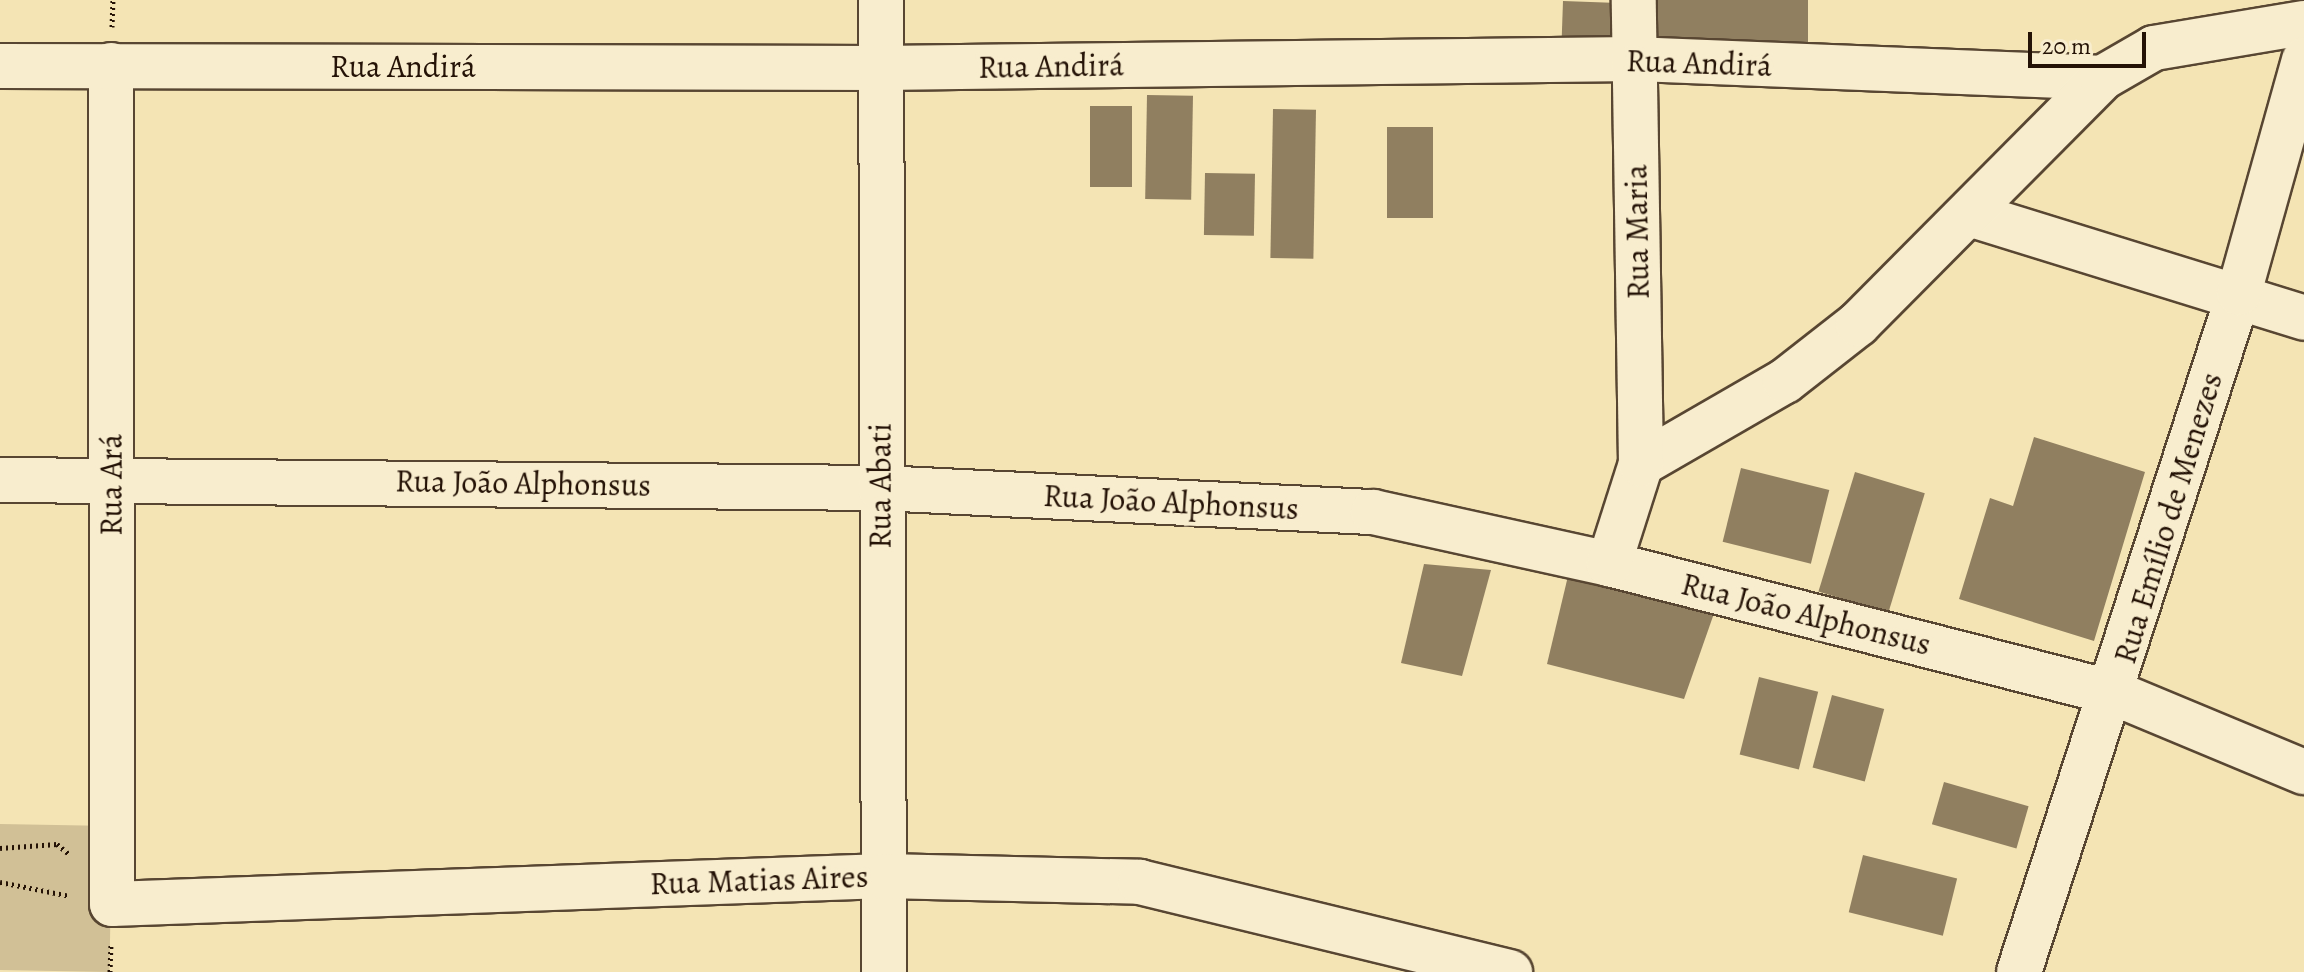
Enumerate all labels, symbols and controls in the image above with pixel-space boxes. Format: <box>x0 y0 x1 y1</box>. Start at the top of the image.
scale bar <box>2032 16 2150 66</box>
text: 20 m <box>2042 30 2091 62</box>
street label: Rua Andirá <box>1625 41 1773 85</box>
street label: Rua Andirá <box>978 46 1124 86</box>
street label: Rua Andirá <box>330 47 476 85</box>
street label: Rua Maria <box>1617 164 1657 300</box>
street label: Rua Emílio de Menezes <box>2105 368 2231 668</box>
street label: Rua Abati <box>861 423 899 549</box>
street label: Rua Ará <box>92 434 130 536</box>
street label: Rua João Alphonsus <box>395 462 651 504</box>
street label: Rua João Alphonsus <box>1042 476 1300 528</box>
street label: Rua João Alphonsus <box>1677 564 1935 664</box>
street label: Rua Matias Aires <box>649 857 869 903</box>

